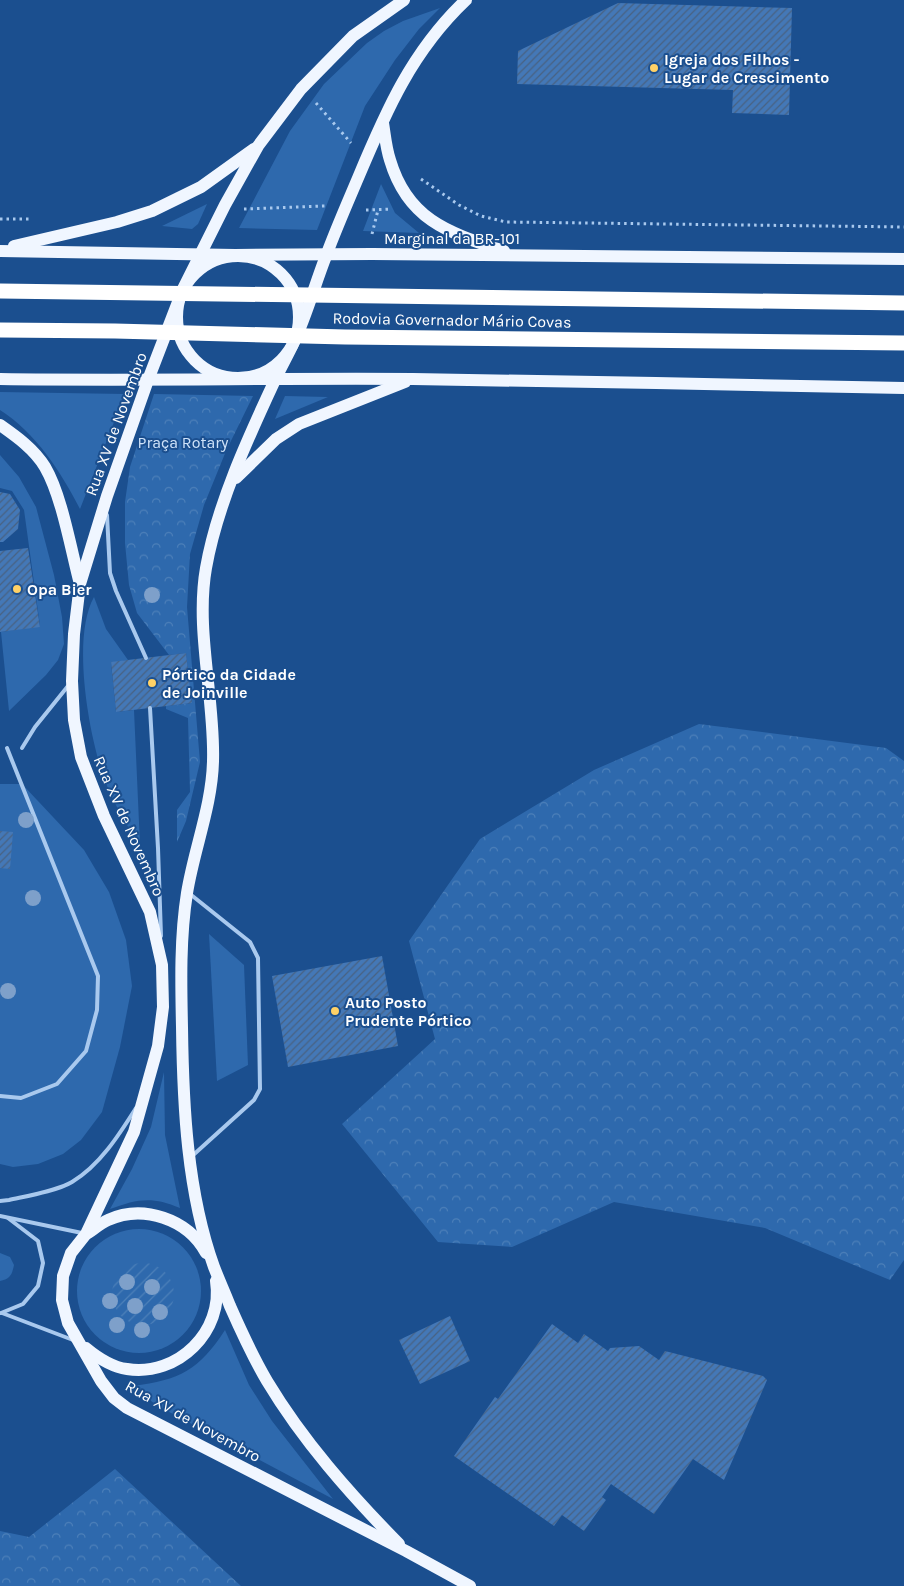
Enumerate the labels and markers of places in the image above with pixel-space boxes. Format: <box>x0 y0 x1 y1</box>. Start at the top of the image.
place label: Igreja dos Filhos - Lugar de Crescimento <box>664 50 829 87</box>
marker: Igreja dos Filhos - Lugar de Crescimento <box>648 62 660 74</box>
place label: Opa Bier <box>27 580 92 599</box>
marker: Opa Bier <box>11 583 23 595</box>
place label: Pórtico da Cidade de Joinville <box>162 665 296 702</box>
marker: Pórtico da Cidade de Joinville <box>146 677 158 689</box>
place label: Auto Posto Prudente Pórtico <box>345 993 471 1030</box>
marker: Auto Posto Prudente Pórtico <box>329 1005 341 1017</box>

